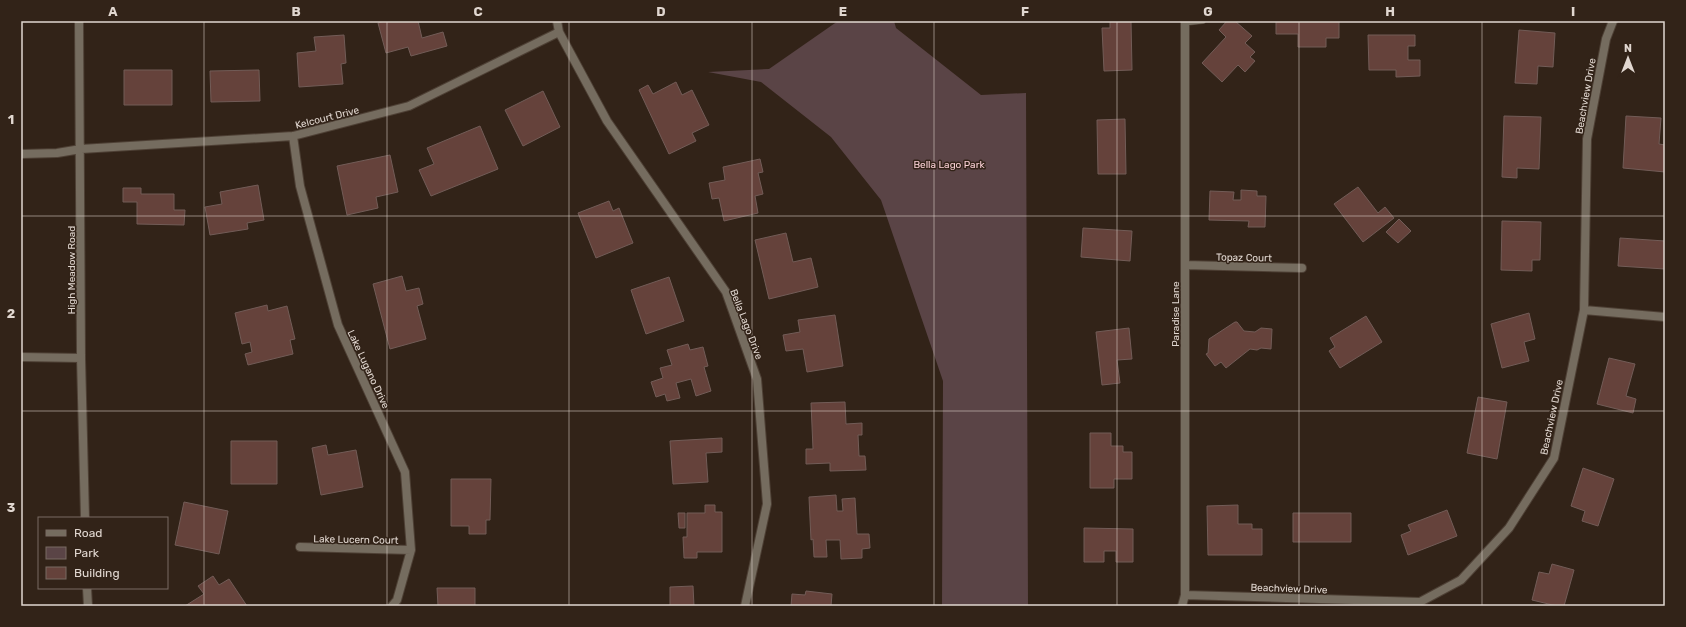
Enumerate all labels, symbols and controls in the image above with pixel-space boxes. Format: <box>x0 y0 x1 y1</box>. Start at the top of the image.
text: A <box>108 4 118 19</box>
text: B <box>291 4 301 19</box>
text: C <box>473 4 483 19</box>
text: D <box>656 4 666 19</box>
text: E <box>839 4 847 19</box>
text: F <box>1021 4 1029 19</box>
text: G <box>1203 4 1213 19</box>
text: H <box>1385 4 1395 19</box>
text: I <box>1571 4 1575 19</box>
north arrow <box>1608 38 1648 78</box>
text: N <box>1624 42 1632 55</box>
street label: Beachview Drive <box>1573 57 1599 135</box>
street label: Kelcourt Drive <box>294 104 361 132</box>
text: 1 <box>8 112 14 127</box>
park label: Bella Lago Park <box>913 159 985 171</box>
street label: High Meadow Road <box>66 226 78 314</box>
street label: Topaz Court <box>1216 252 1272 264</box>
street label: Paradise Lane <box>1170 281 1182 347</box>
street label: Bella Lago Drive <box>727 287 765 362</box>
text: 2 <box>7 306 15 321</box>
street label: Lake Lugano Drive <box>345 328 392 411</box>
street label: Beachview Drive <box>1538 378 1566 456</box>
text: 3 <box>7 500 16 515</box>
legend <box>38 517 168 589</box>
text: Road <box>74 526 102 540</box>
street label: Lake Lucern Court <box>313 533 399 547</box>
text: Park <box>74 546 100 560</box>
text: Building <box>74 566 120 580</box>
street label: Beachview Drive <box>1250 582 1328 596</box>

